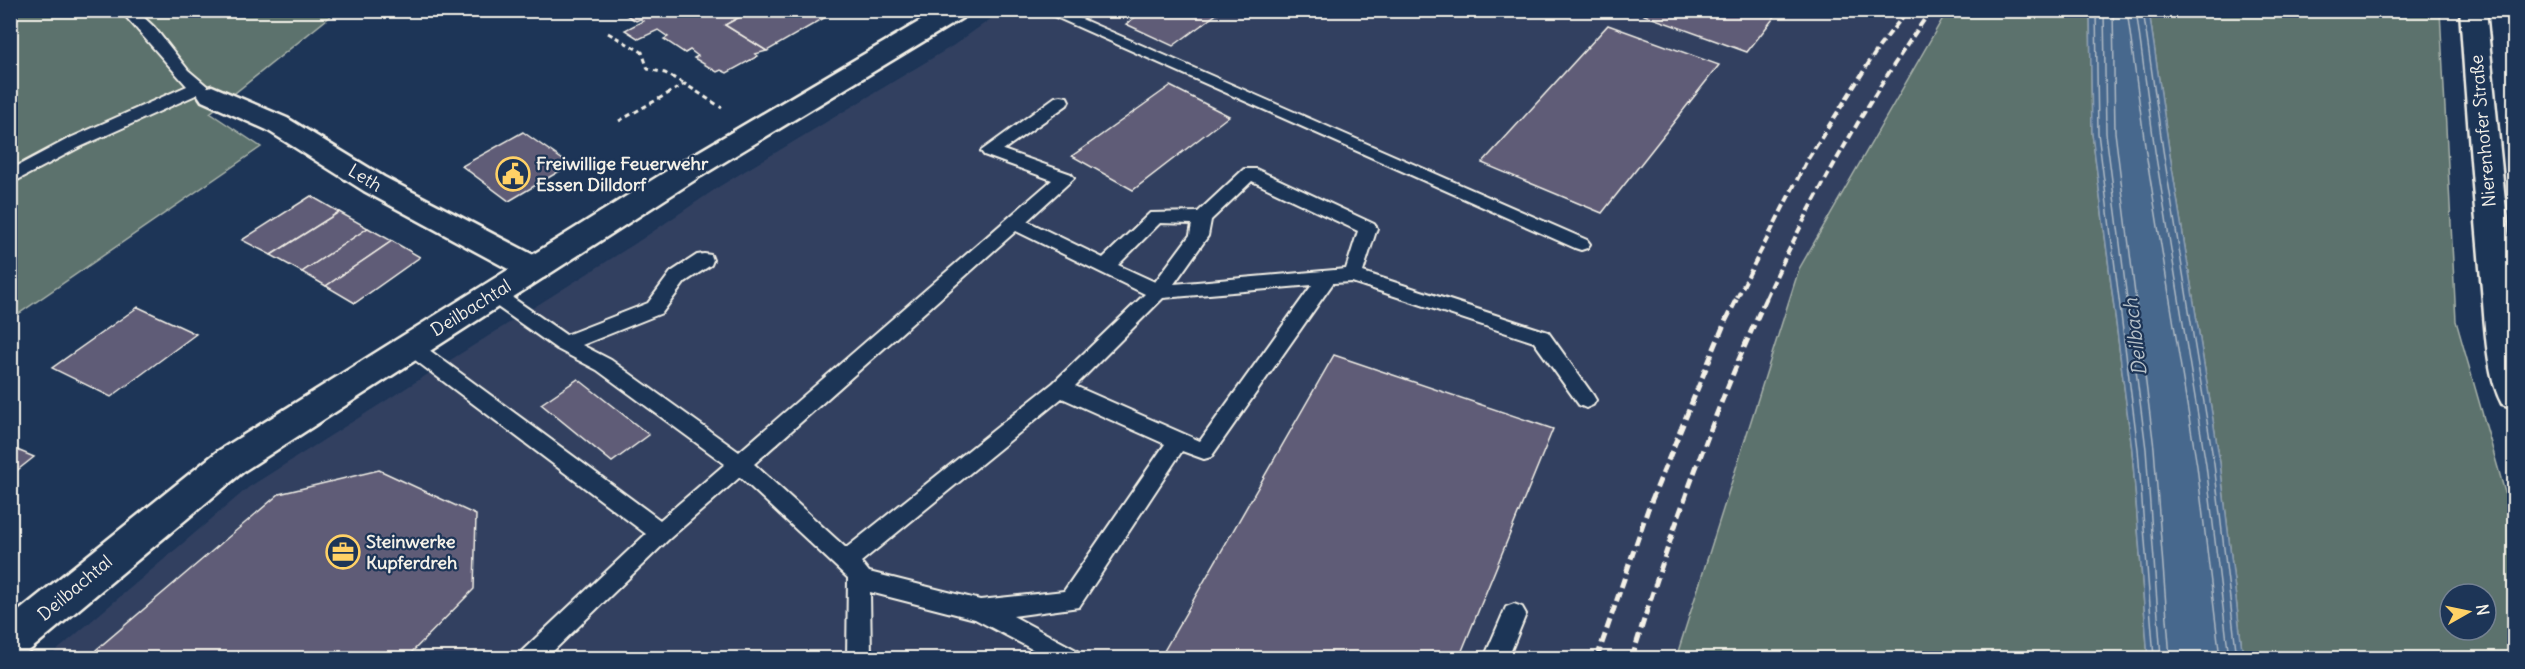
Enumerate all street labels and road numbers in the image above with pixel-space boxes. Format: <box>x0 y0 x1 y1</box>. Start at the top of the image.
street label: Nierenhofer Straße <box>2464 54 2501 208</box>
street label: Leth <box>344 159 386 197</box>
street label: Deilbachtal <box>426 274 515 341</box>
street label: Deilbachtal <box>33 550 117 625</box>

